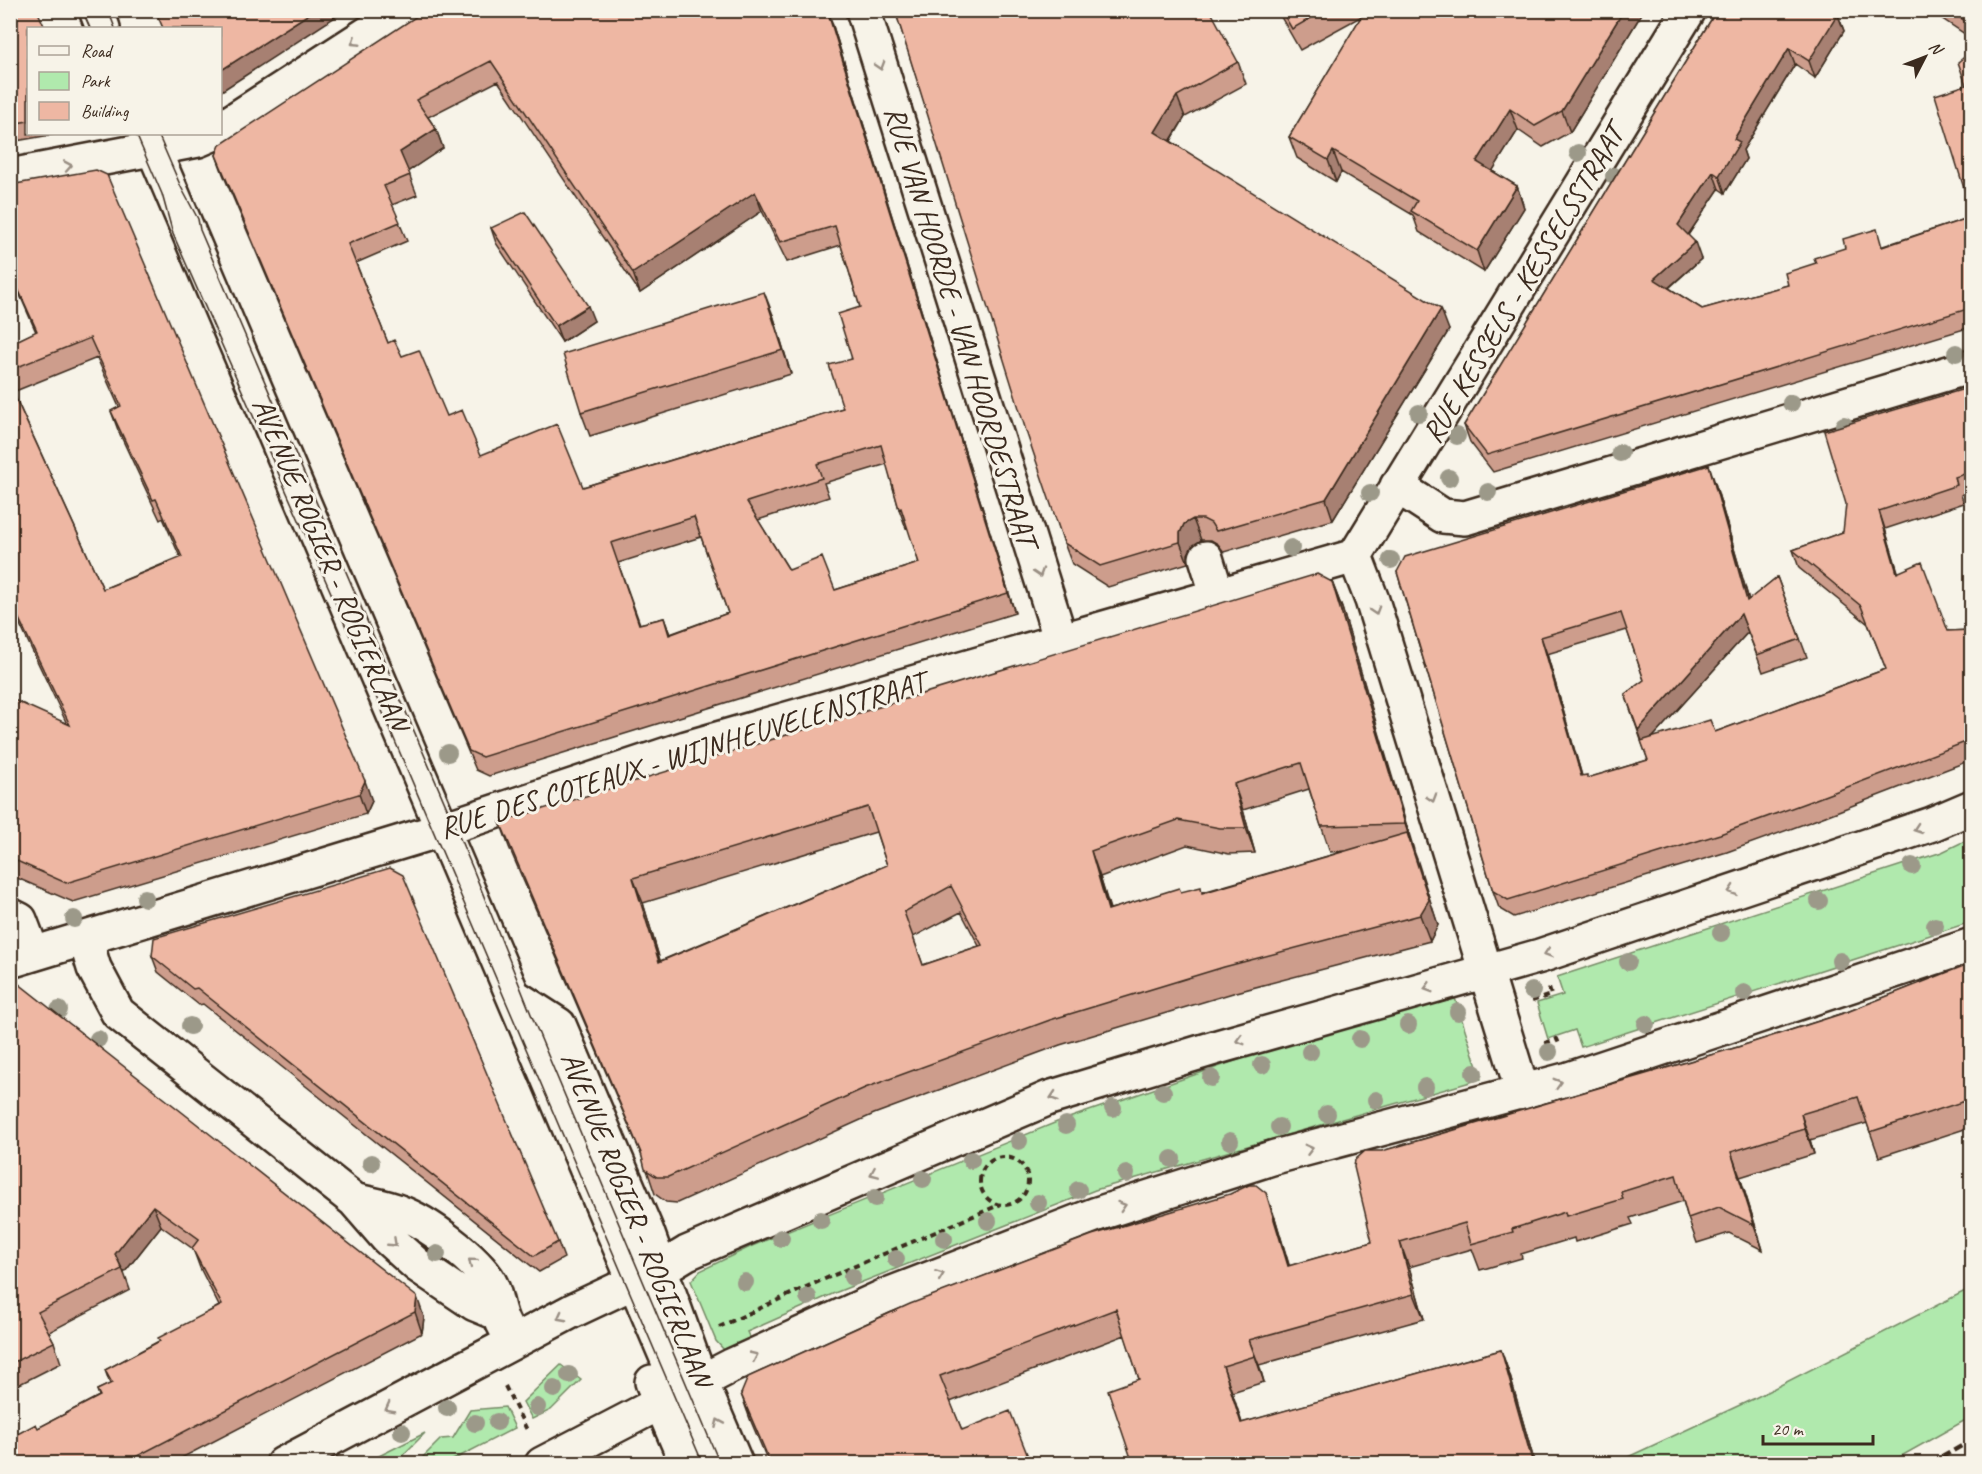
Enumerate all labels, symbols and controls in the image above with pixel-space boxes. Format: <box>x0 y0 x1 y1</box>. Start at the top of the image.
legend <box>27 27 222 135</box>
north arrow <box>1895 27 1955 87</box>
one-way arrow <box>351 35 362 46</box>
text: N <box>1925 37 1948 60</box>
text: Road <box>81 40 114 62</box>
one-way arrow <box>873 60 886 71</box>
text: Park <box>81 70 111 92</box>
text: Building <box>81 100 130 122</box>
street label: RUE VAN HOORDE - VAN HOORDESTRAAT <box>876 101 1048 557</box>
street label: RUE KESSELS - KESSELSSTRAAT <box>1413 112 1637 450</box>
one-way arrow <box>63 160 73 173</box>
street label: AVENUE ROGIER - ROGIERLAAN <box>244 392 420 740</box>
one-way arrow <box>1031 567 1044 578</box>
one-way arrow <box>1368 605 1380 616</box>
street label: RUE DES COTEAUX - WIJNHEUVELENSTRAAT <box>435 661 936 847</box>
one-way arrow <box>1425 792 1437 803</box>
one-way arrow <box>1912 821 1923 834</box>
one-way arrow <box>1728 884 1738 896</box>
one-way arrow <box>1543 946 1554 959</box>
one-way arrow <box>1423 980 1433 993</box>
one-way arrow <box>1235 1033 1246 1045</box>
street label: AVENUE ROGIER - ROGIERLAAN <box>552 1046 723 1396</box>
one-way arrow <box>1552 1078 1563 1090</box>
one-way arrow <box>1049 1090 1060 1103</box>
one-way arrow <box>1304 1143 1314 1156</box>
one-way arrow <box>870 1166 881 1178</box>
one-way arrow <box>1116 1201 1127 1213</box>
one-way arrow <box>386 1236 397 1247</box>
one-way arrow <box>468 1258 479 1269</box>
one-way arrow <box>934 1269 945 1282</box>
one-way arrow <box>557 1310 567 1321</box>
one-way arrow <box>747 1351 758 1363</box>
one-way arrow <box>384 1401 395 1412</box>
scale bar <box>1763 1408 1872 1446</box>
one-way arrow <box>714 1418 726 1429</box>
text: 20 m <box>1772 1418 1805 1440</box>

